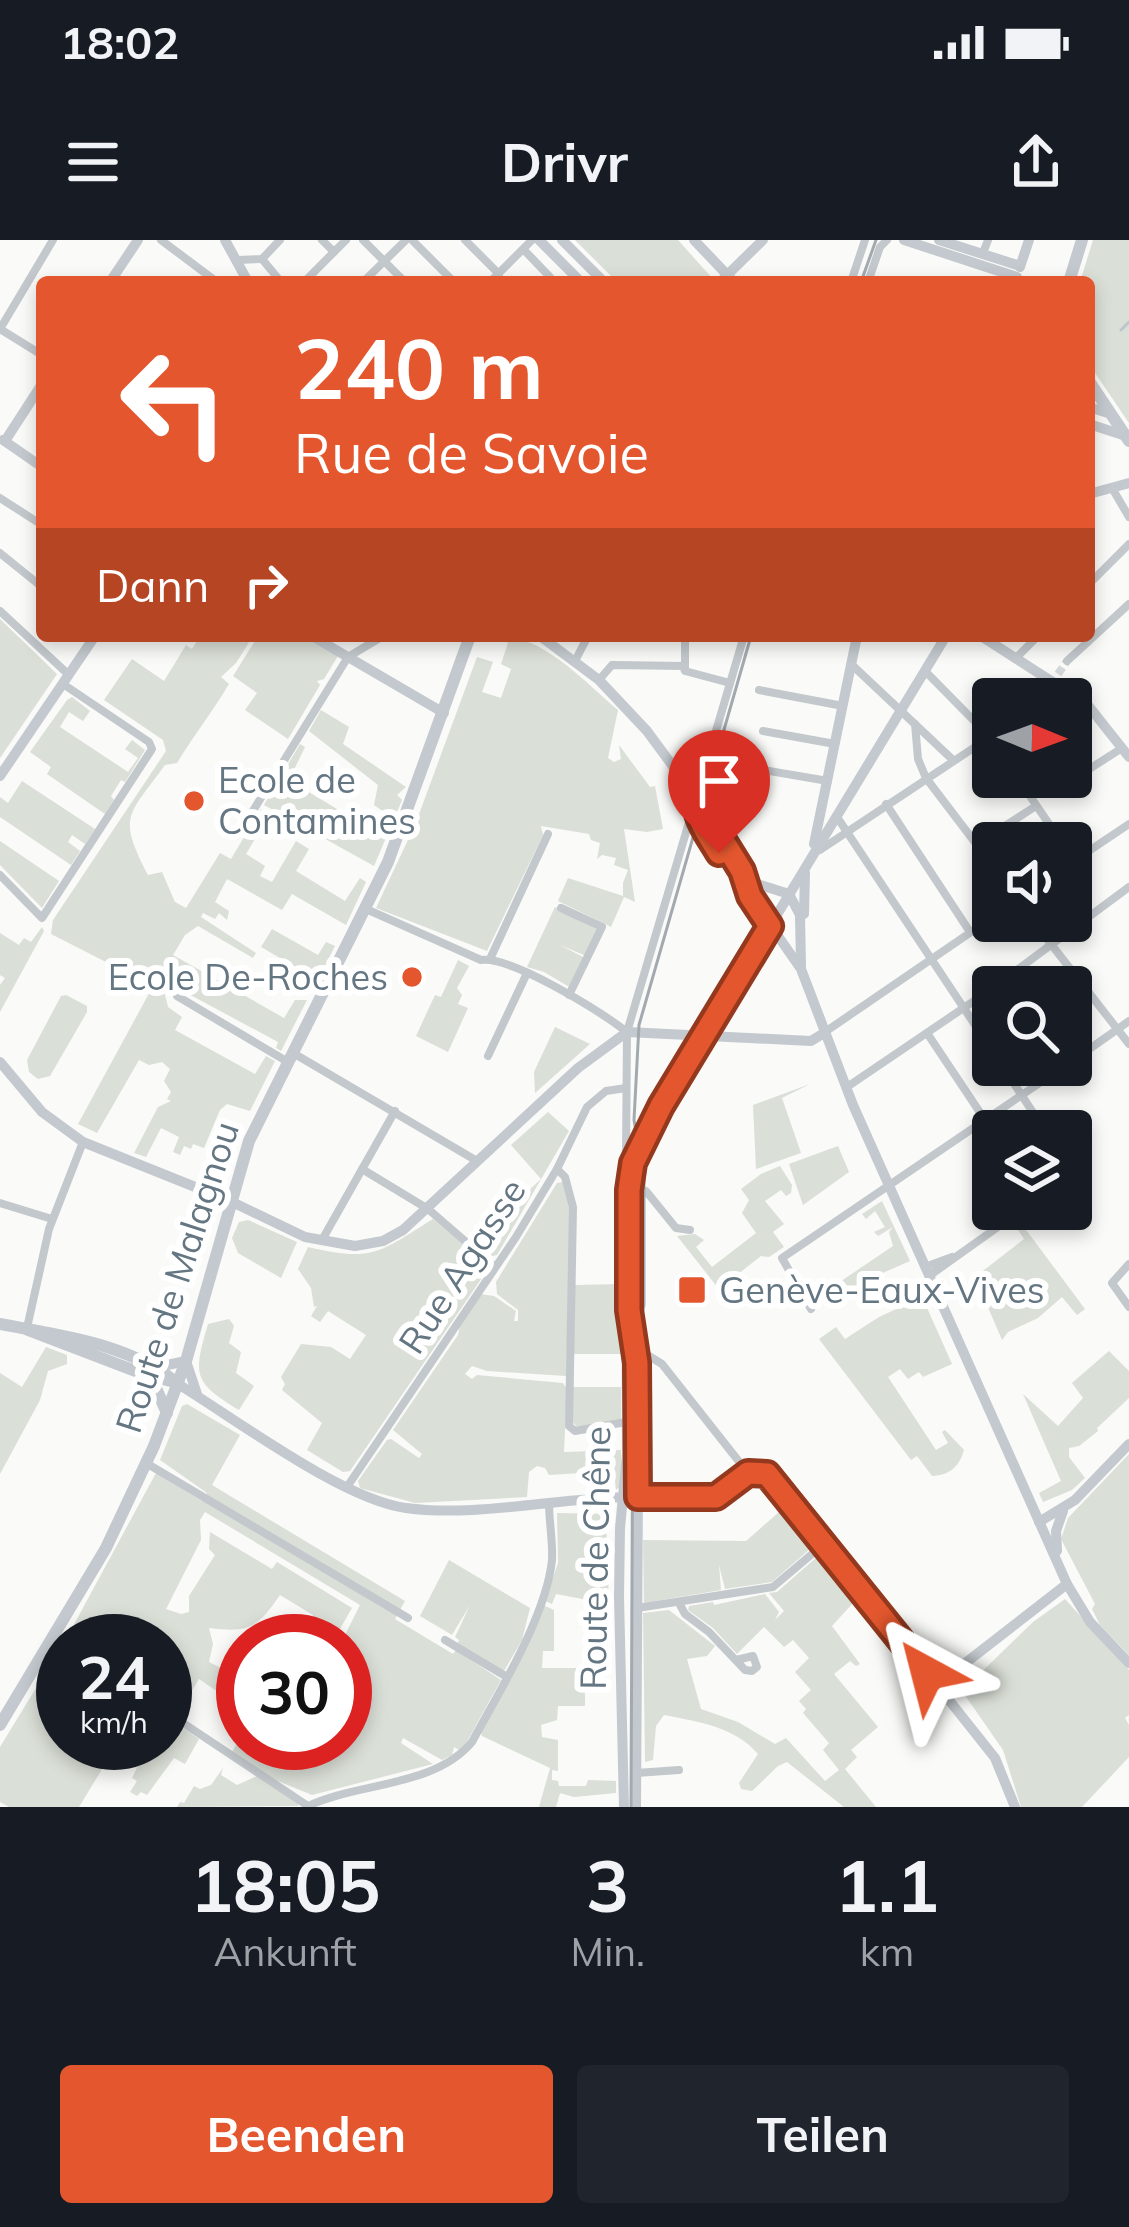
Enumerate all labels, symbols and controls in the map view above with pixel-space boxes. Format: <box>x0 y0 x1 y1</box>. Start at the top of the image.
text: 18:02 <box>60 14 179 70</box>
text: Drivr <box>501 128 628 196</box>
icon: menu <box>60 129 126 195</box>
icon: share <box>1003 129 1069 195</box>
text: 240 m <box>294 315 544 420</box>
icon: left <box>96 324 252 480</box>
text: Rue de Savoie <box>294 419 649 487</box>
icon: right <box>233 552 299 618</box>
text: Dann <box>96 557 209 613</box>
north arrow <box>972 678 1092 798</box>
map controls <box>972 678 1092 1230</box>
pin <box>668 730 770 853</box>
icon: arrive <box>686 748 752 814</box>
place label: Ecole de Contamines <box>218 757 416 843</box>
marker: Ecole de Contamines <box>181 788 207 814</box>
button: sound <box>972 822 1092 942</box>
place label: Ecole De-Roches <box>108 954 388 999</box>
marker: Ecole De-Roches <box>399 964 425 990</box>
button: search <box>972 966 1092 1086</box>
button: layers <box>972 1110 1092 1230</box>
street label: Route de Malagnou <box>105 1116 248 1438</box>
street label: Rue Agasse <box>388 1170 535 1362</box>
place label: Genève-Eaux-Vives <box>719 1267 1045 1312</box>
marker: Genève-Eaux-Vives <box>676 1274 708 1306</box>
street label: Route de Chêne <box>570 1426 619 1690</box>
position arrow <box>864 1610 990 1736</box>
speed limit sign: 30 <box>216 1614 372 1770</box>
text: 24 <box>78 1639 150 1714</box>
text: km/h <box>80 1703 148 1741</box>
text: 18:05 <box>190 1840 381 1930</box>
text: 3 <box>586 1840 629 1930</box>
text: 1.1 <box>835 1840 939 1930</box>
text: Ankunft <box>214 1927 357 1976</box>
text: Min. <box>570 1927 645 1976</box>
text: km <box>860 1927 914 1976</box>
button: Beenden <box>60 2065 553 2203</box>
button: Teilen <box>577 2065 1069 2203</box>

